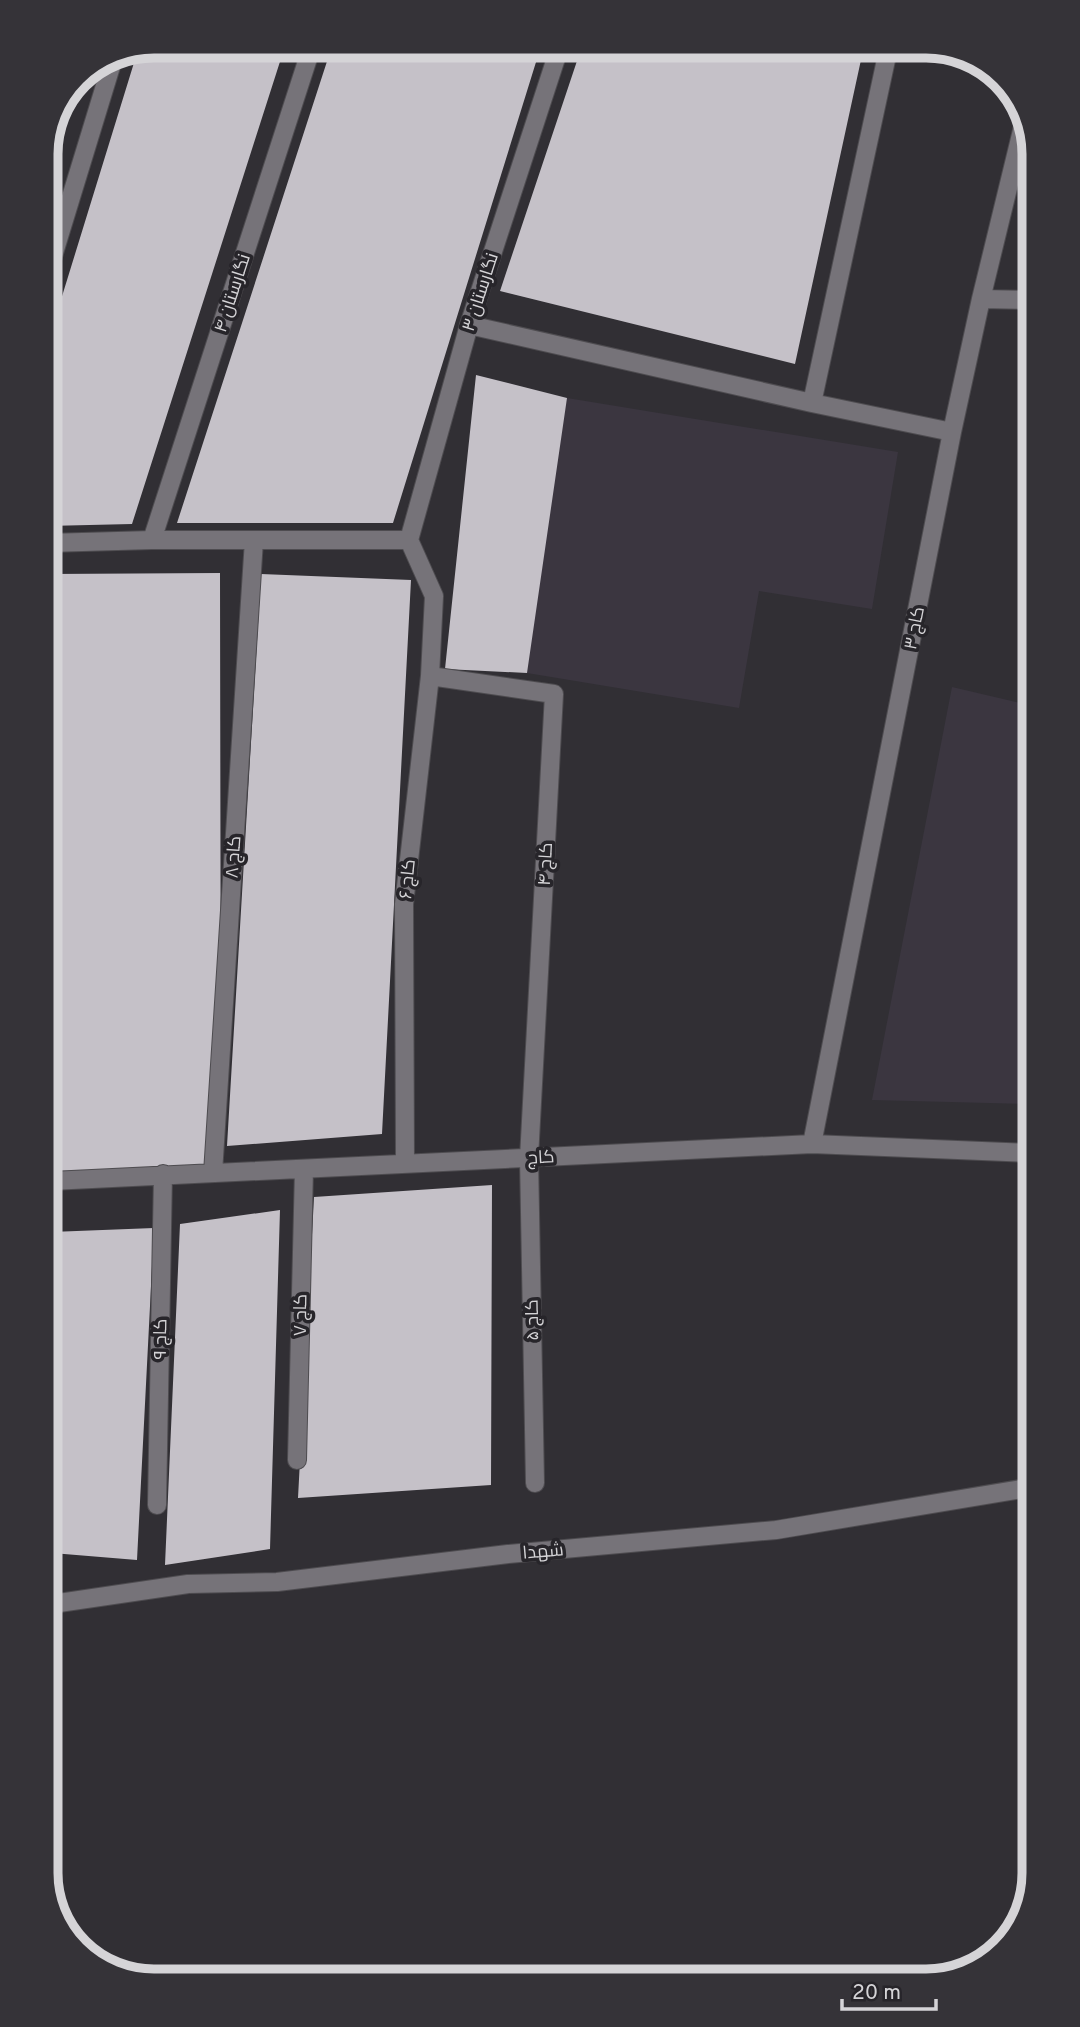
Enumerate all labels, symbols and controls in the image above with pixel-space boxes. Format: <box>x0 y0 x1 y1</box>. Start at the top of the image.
street label: نگارستان ۳ <box>458 250 505 335</box>
street label: نگارستان ۴ <box>210 251 257 336</box>
street label: کاج ۳ <box>900 605 931 652</box>
street label: کاج ۸ <box>222 835 247 879</box>
street label: کاج ۴ <box>534 842 559 886</box>
street label: کاج ۶ <box>395 858 422 900</box>
street label: کاج <box>527 1146 555 1171</box>
street label: کاج ۷ <box>290 1294 313 1336</box>
street label: کاج ۵ <box>522 1299 545 1341</box>
street label: کاج ۹ <box>150 1319 173 1360</box>
street label: شهدا <box>522 1539 565 1566</box>
scale bar <box>842 1968 936 2012</box>
text: 20 m <box>852 1980 901 2007</box>

